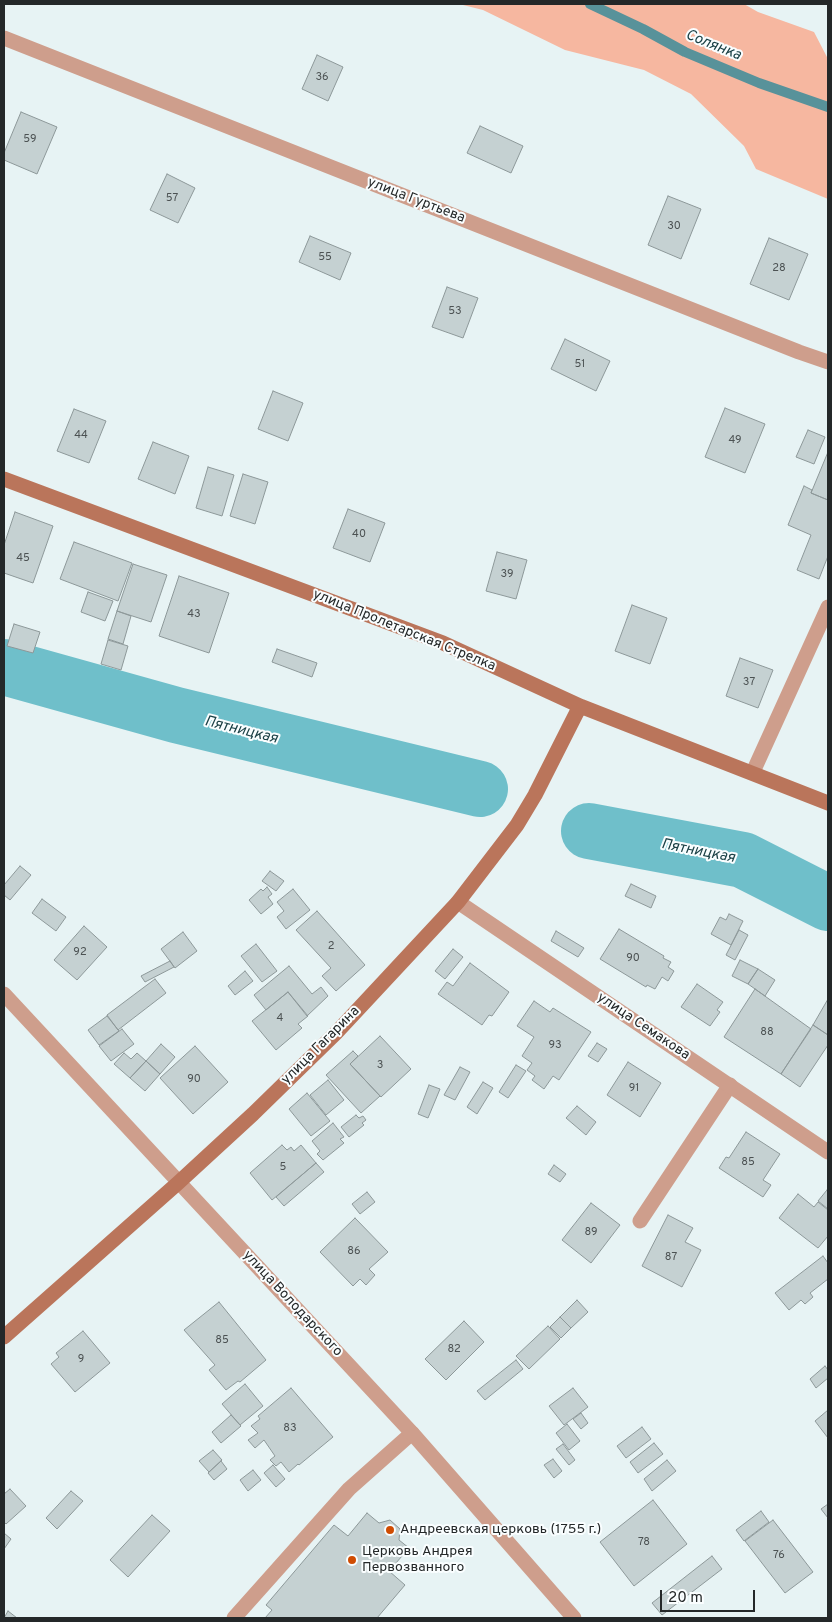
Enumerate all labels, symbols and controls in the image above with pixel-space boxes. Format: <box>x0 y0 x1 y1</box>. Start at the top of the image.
water label: Солянка <box>683 27 743 65</box>
house number: 36 <box>315 71 329 85</box>
house number: 59 <box>23 133 37 147</box>
street label: улица Гуртьева <box>365 175 467 227</box>
house number: 57 <box>166 192 178 206</box>
house number: 30 <box>667 220 681 234</box>
house number: 55 <box>318 251 332 265</box>
house number: 28 <box>772 262 786 276</box>
house number: 53 <box>448 305 462 319</box>
house number: 51 <box>575 358 585 372</box>
house number: 44 <box>74 429 88 443</box>
house number: 49 <box>728 434 742 448</box>
house number: 40 <box>352 528 366 542</box>
house number: 45 <box>16 552 30 566</box>
house number: 39 <box>501 568 513 582</box>
street label: улица Пролетарская Стрелка <box>310 587 498 675</box>
house number: 43 <box>187 608 201 622</box>
house number: 37 <box>743 676 755 690</box>
water label: Пятницкая <box>203 713 279 749</box>
water label: Пятницкая <box>660 836 736 868</box>
house number: 2 <box>328 940 334 954</box>
house number: 92 <box>73 946 87 960</box>
house number: 90 <box>626 952 640 966</box>
street label: улица Семакова <box>593 990 693 1064</box>
street label: улица Гагарина <box>278 1003 364 1089</box>
house number: 4 <box>277 1012 283 1026</box>
house number: 88 <box>760 1026 774 1040</box>
house number: 93 <box>548 1039 562 1053</box>
house number: 3 <box>377 1059 383 1073</box>
house number: 90 <box>187 1073 201 1087</box>
house number: 91 <box>629 1082 639 1096</box>
house number: 85 <box>741 1156 755 1170</box>
house number: 5 <box>280 1161 286 1175</box>
house number: 89 <box>584 1226 598 1240</box>
house number: 86 <box>347 1245 361 1259</box>
street label: улица Володарского <box>239 1248 345 1360</box>
house number: 87 <box>665 1251 677 1265</box>
house number: 85 <box>215 1334 229 1348</box>
house number: 82 <box>447 1343 461 1357</box>
house number: 9 <box>78 1353 84 1367</box>
house number: 83 <box>283 1422 297 1436</box>
place label: Андреевская церковь (1755 г.) <box>400 1522 601 1538</box>
marker: Андреевская церковь (1755 г.) <box>384 1524 396 1536</box>
house number: 78 <box>638 1536 650 1550</box>
place label: Церковь Андрея Первозванного <box>362 1544 473 1576</box>
house number: 76 <box>773 1549 785 1563</box>
marker: Церковь Андрея Первозванного <box>346 1554 358 1566</box>
scale bar <box>662 1580 757 1612</box>
text: 20 m <box>668 1589 703 1608</box>

